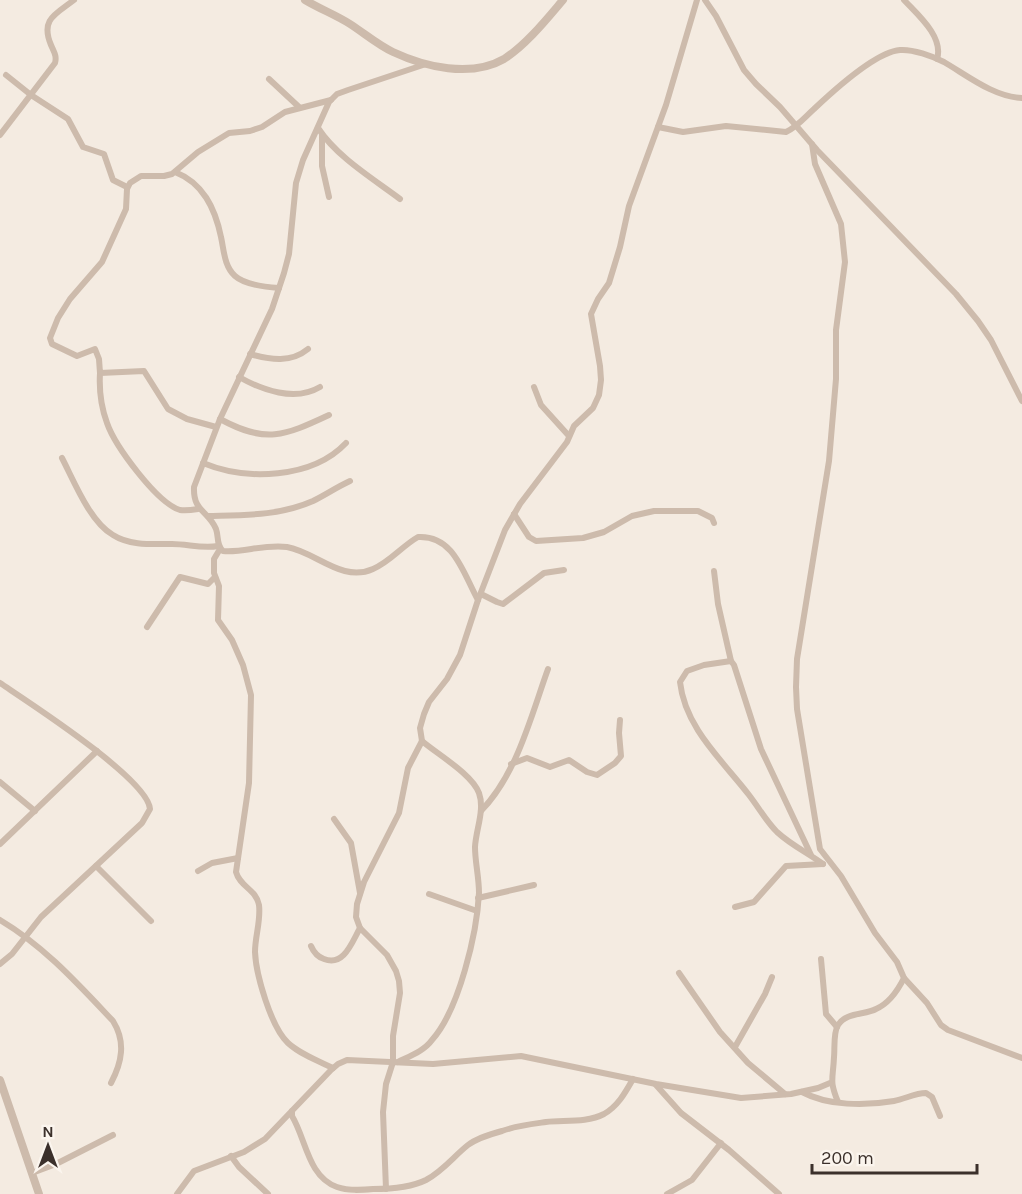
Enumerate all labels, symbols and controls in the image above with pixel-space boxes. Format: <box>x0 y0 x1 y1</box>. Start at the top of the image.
north arrow <box>18 1116 78 1176</box>
text: N <box>42 1122 54 1141</box>
scale bar <box>812 1137 977 1175</box>
text: 200 m <box>821 1147 874 1169</box>

